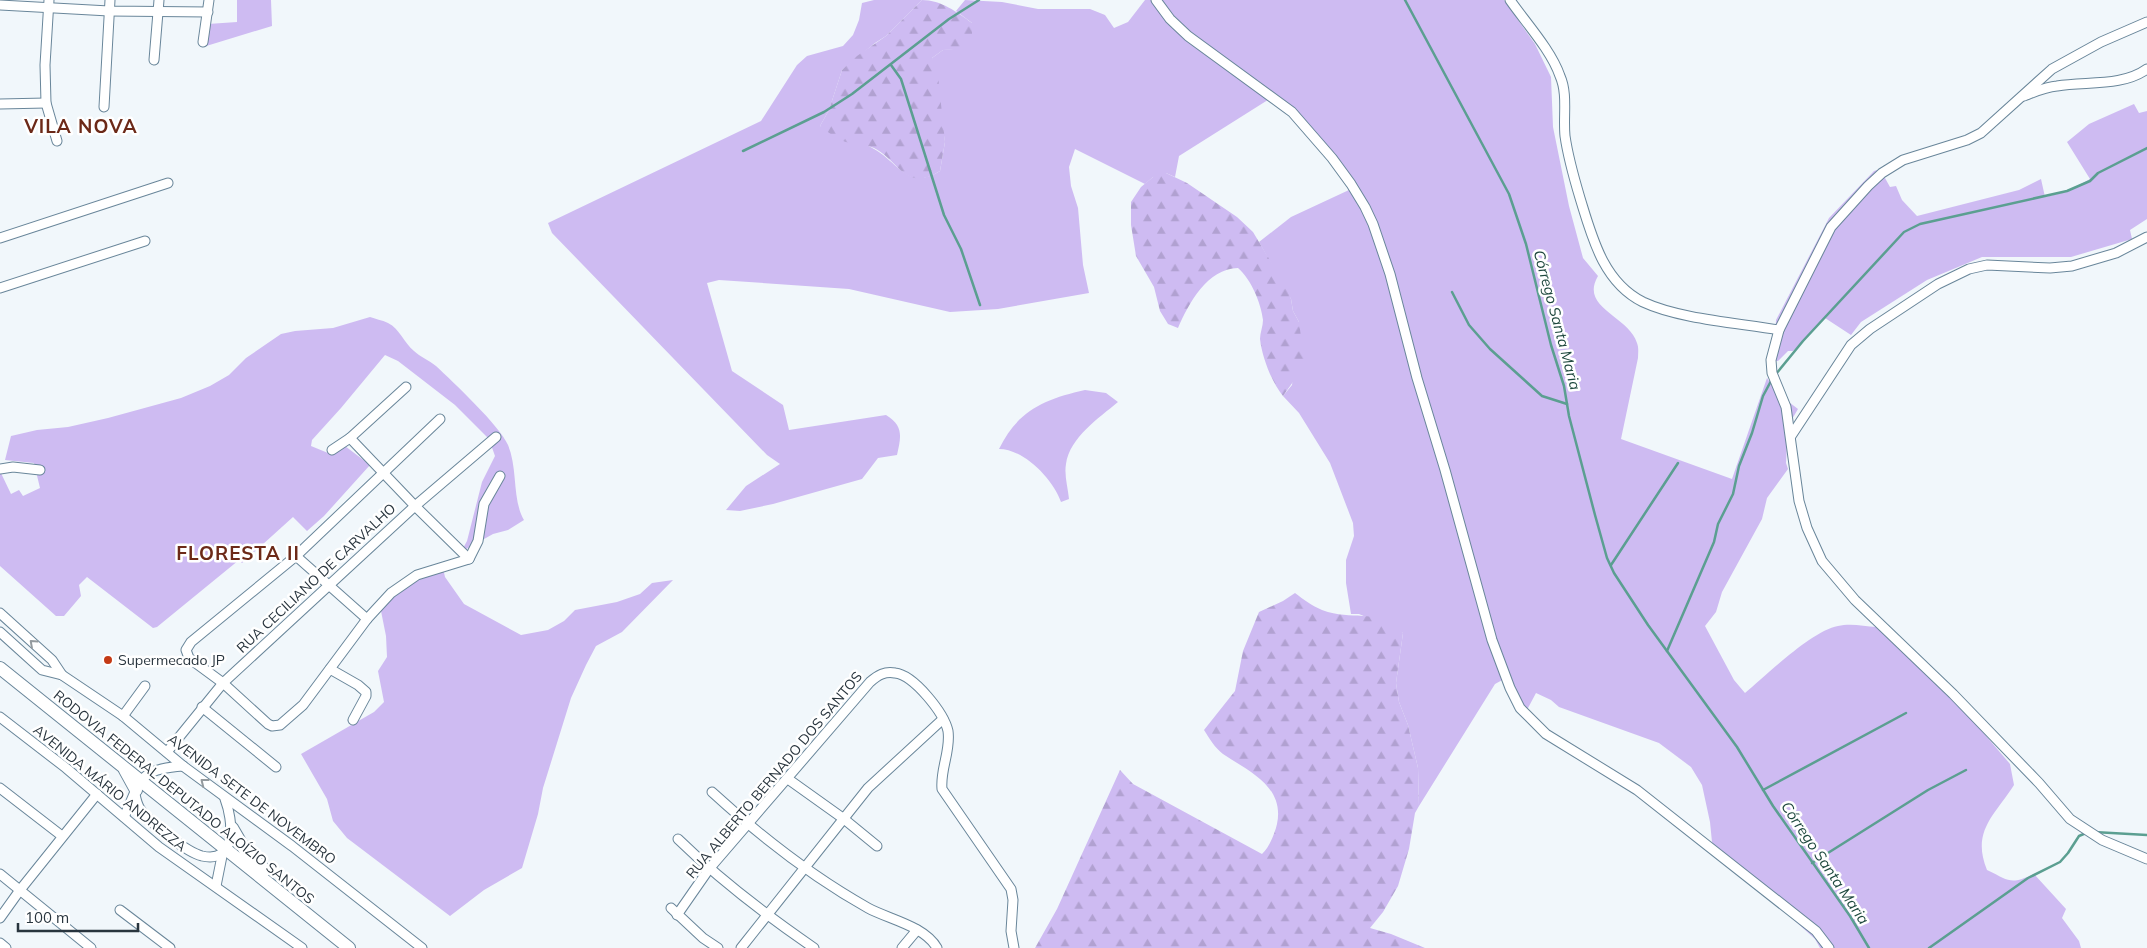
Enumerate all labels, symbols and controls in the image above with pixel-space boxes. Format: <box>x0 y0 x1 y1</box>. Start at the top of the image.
district label: VILA NOVA <box>23 114 138 138</box>
water label: Córrego Santa Maria <box>1530 248 1585 392</box>
street label: RUA CECILIANO DE CARVALHO <box>233 499 399 657</box>
district label: FLORESTA II <box>176 541 300 565</box>
one-way arrow <box>29 639 38 648</box>
place label: Supermecado JP <box>118 651 225 669</box>
marker: Supermecado JP <box>102 654 114 666</box>
street label: RUA ALBERTO BERNADO DOS SANTOS <box>682 668 866 882</box>
street label: RODOVIA FEDERAL DEPUTADO ALOÍZIO SANTOS <box>50 686 318 908</box>
street label: AVENIDA MÁRIO ANDREZZA <box>30 721 191 856</box>
street label: AVENIDA SETE DE NOVEMBRO <box>164 730 340 868</box>
one-way arrow <box>201 780 210 788</box>
water label: Córrego Santa Maria <box>1777 798 1874 928</box>
scale bar <box>18 900 138 932</box>
text: 100 m <box>25 908 69 927</box>

